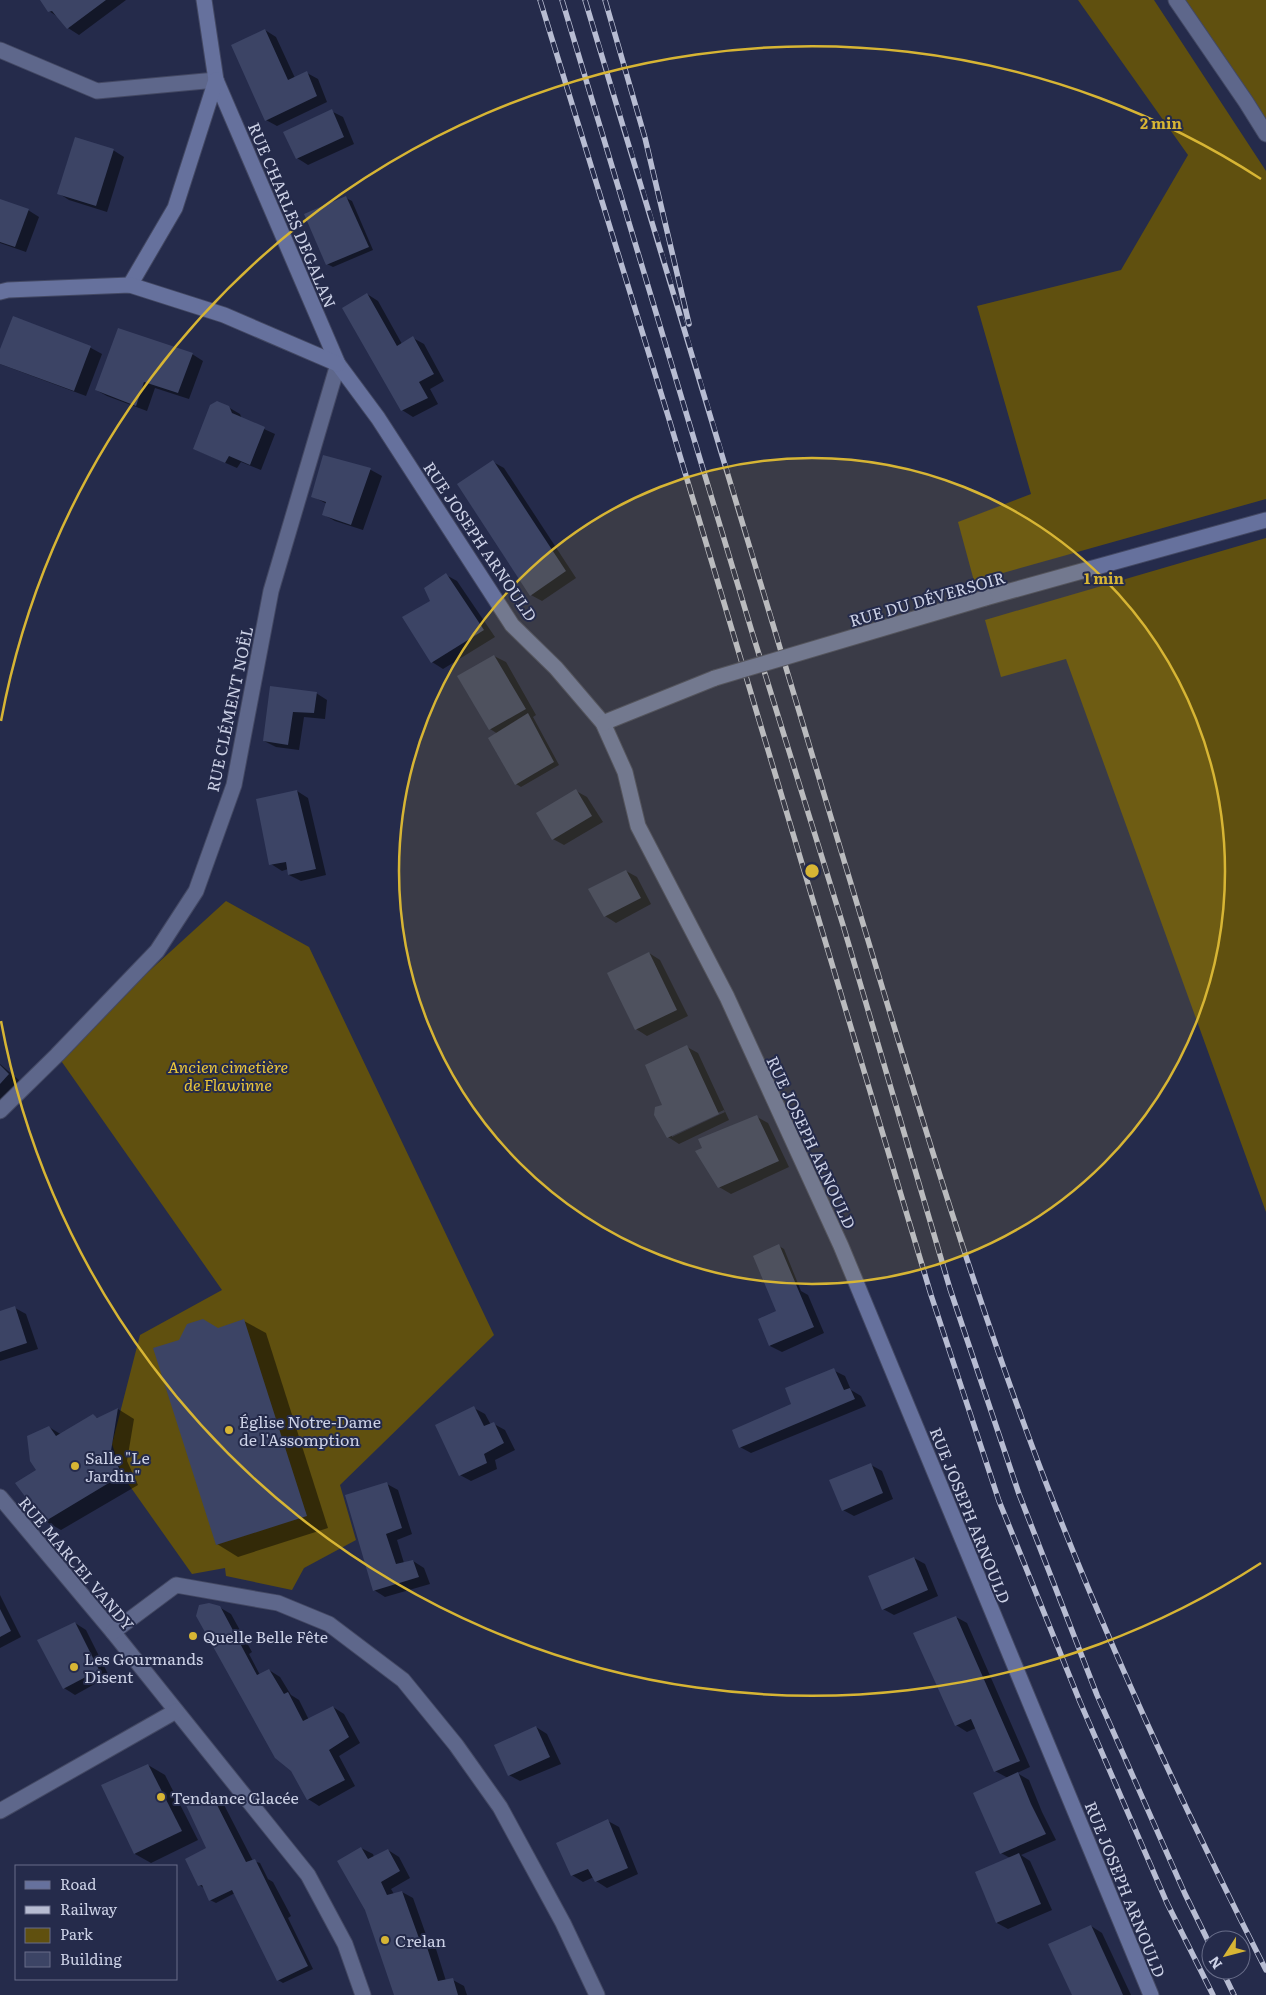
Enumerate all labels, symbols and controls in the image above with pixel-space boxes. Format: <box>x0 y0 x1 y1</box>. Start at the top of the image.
text: 2 min <box>1140 111 1183 134</box>
street label: RUE CHARLES DEGALAN <box>243 118 343 312</box>
street label: RUE JOSEPH ARNOULD <box>418 456 544 626</box>
street label: RUE DU DÉVERSOIR <box>846 564 1008 632</box>
text: 1 min <box>1084 566 1125 589</box>
street label: RUE CLÉMENT NOËL <box>200 624 258 794</box>
centre of rings <box>803 862 821 880</box>
street label: RUE JOSEPH ARNOULD <box>761 1052 863 1232</box>
park label: Ancien cimetière de Flawinne <box>168 1054 288 1096</box>
place label: Église Notre-Dame de l'Assomption <box>239 1409 381 1451</box>
street label: RUE JOSEPH ARNOULD <box>925 1423 1017 1607</box>
marker: Église Notre-Dame de l'Assomption <box>223 1424 235 1436</box>
place label: Salle "Le Jardin" <box>85 1445 150 1487</box>
marker: Salle "Le Jardin" <box>69 1460 81 1472</box>
street label: RUE MARCEL VANDY <box>14 1491 141 1636</box>
place label: Quelle Belle Fête <box>203 1624 328 1648</box>
marker: Quelle Belle Fête <box>187 1630 199 1642</box>
place label: Les Gourmands Disent <box>84 1646 203 1688</box>
marker: Les Gourmands Disent <box>68 1661 80 1673</box>
place label: Tendance Glacée <box>171 1785 299 1809</box>
marker: Tendance Glacée <box>155 1791 167 1803</box>
street label: RUE JOSEPH ARNOULD <box>1080 1797 1172 1981</box>
legend <box>15 1865 178 1980</box>
text: Road <box>60 1872 96 1895</box>
text: Railway <box>60 1897 118 1920</box>
text: Park <box>60 1922 94 1945</box>
place label: Crelan <box>395 1928 446 1952</box>
north arrow <box>1201 1930 1251 1980</box>
marker: Crelan <box>379 1934 391 1946</box>
text: Building <box>60 1947 122 1970</box>
text: N <box>1203 1952 1226 1974</box>

